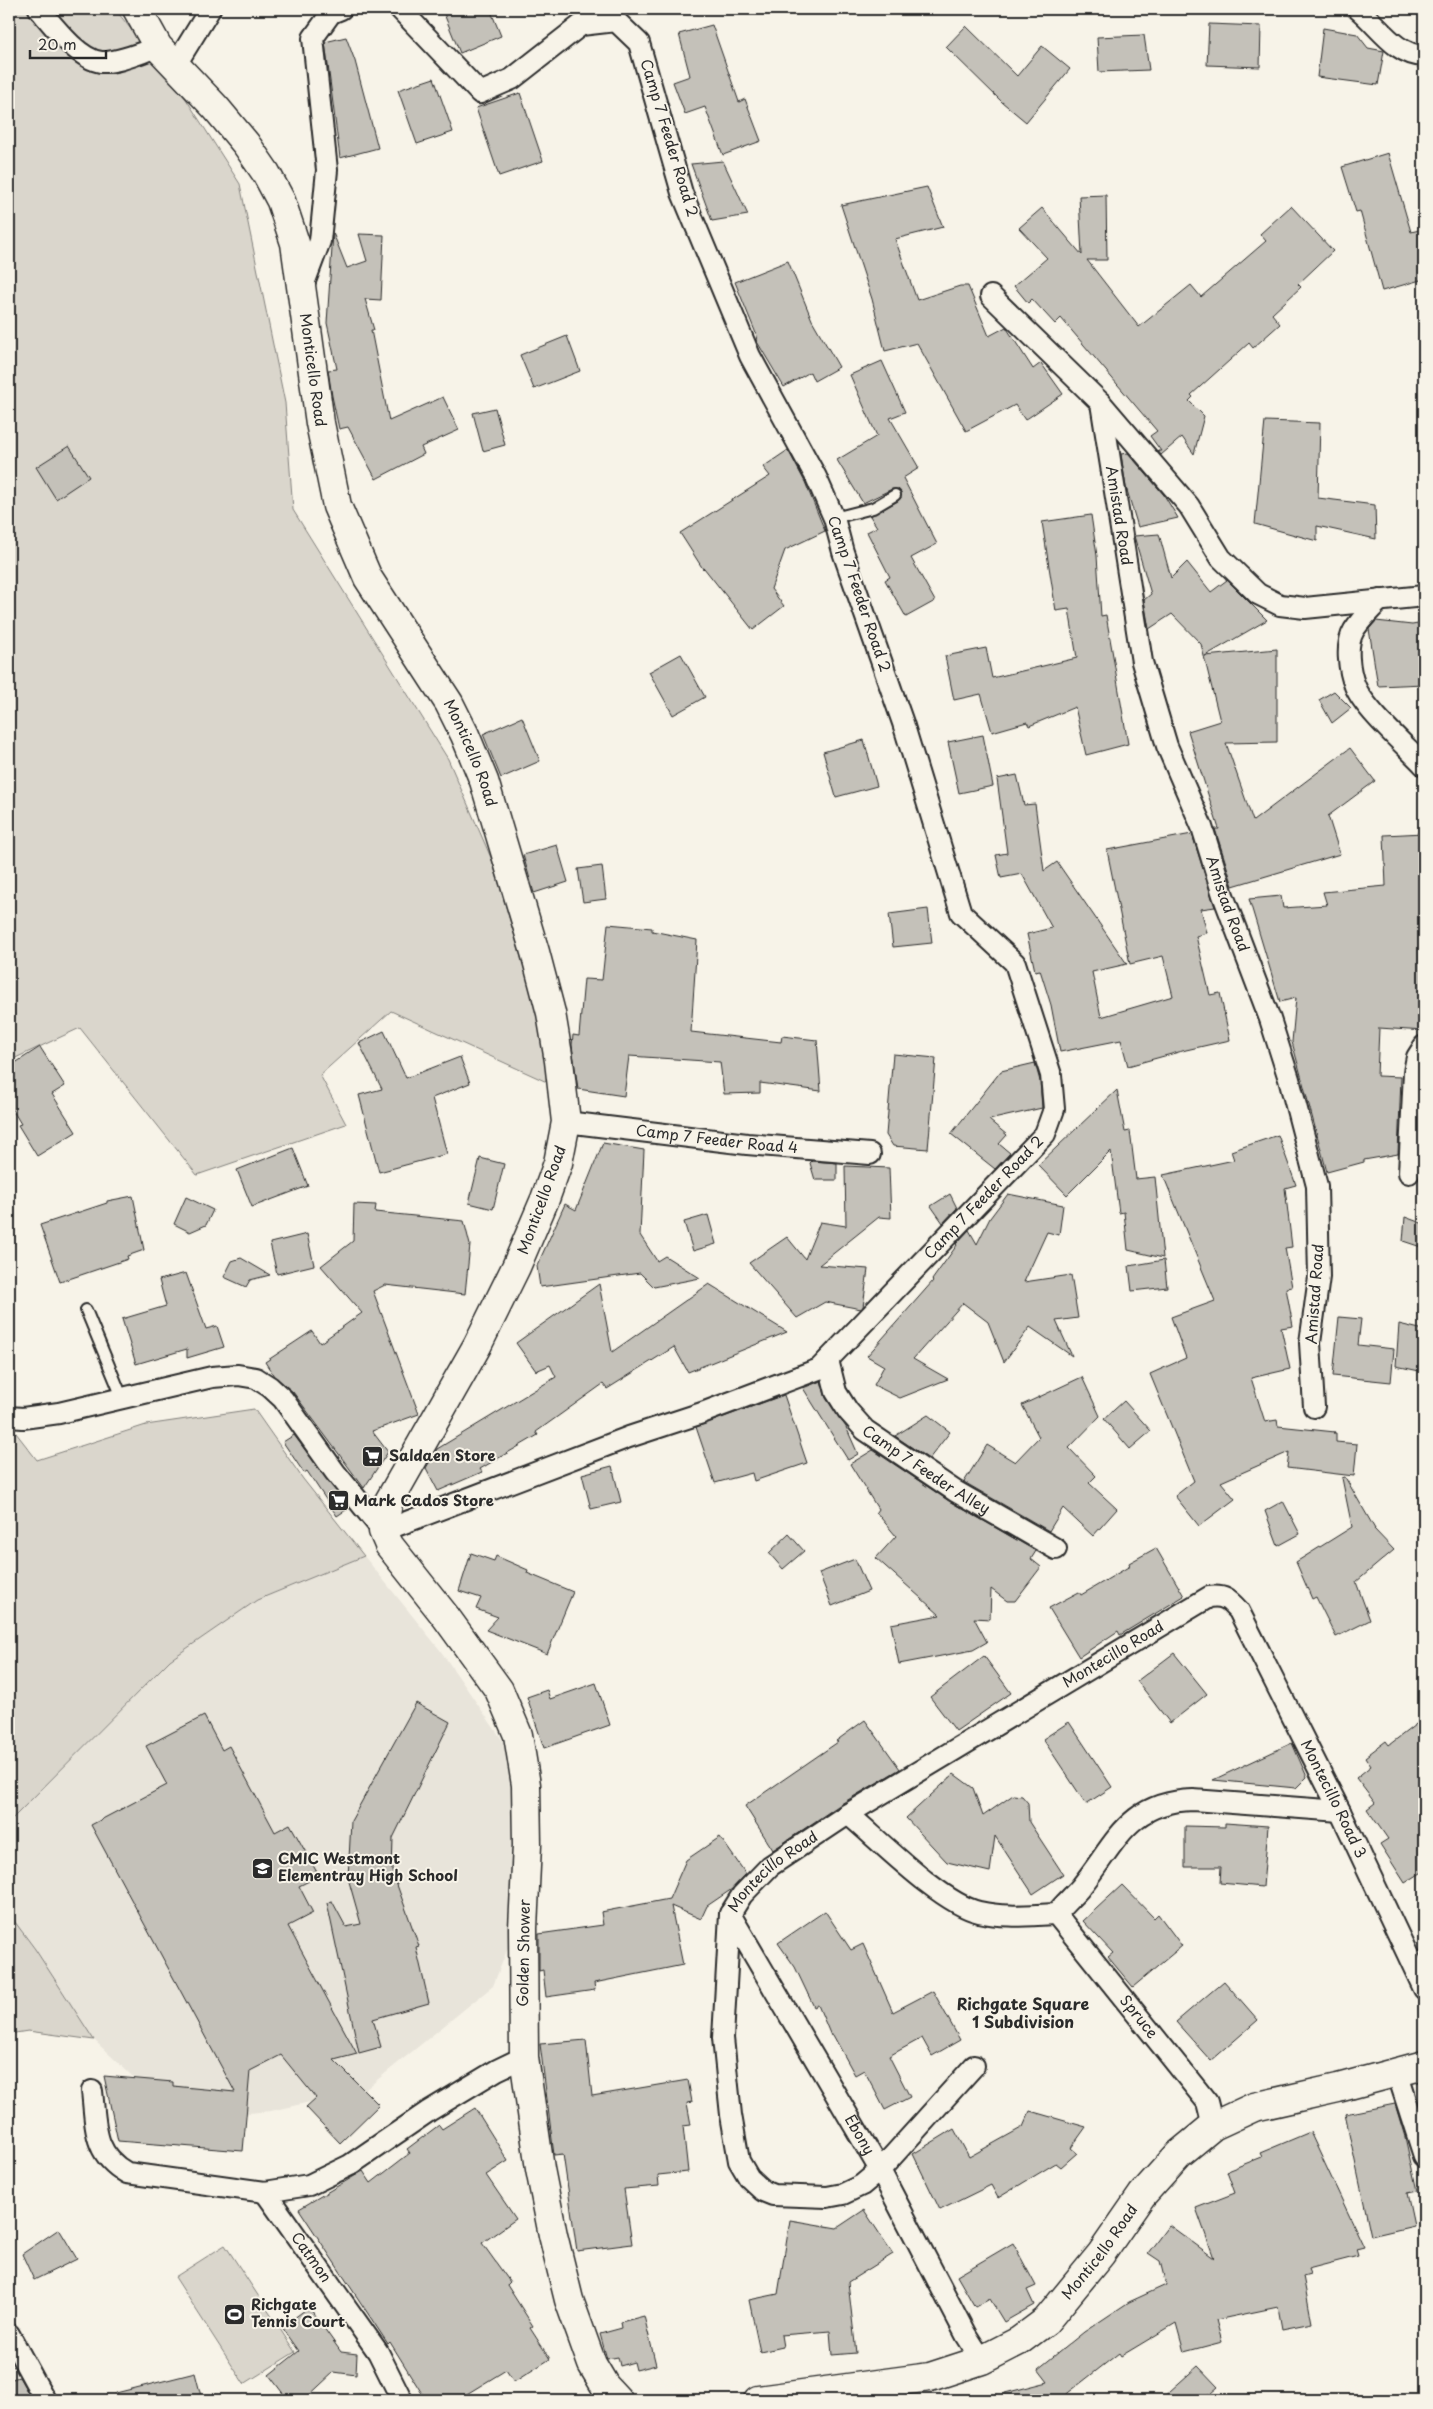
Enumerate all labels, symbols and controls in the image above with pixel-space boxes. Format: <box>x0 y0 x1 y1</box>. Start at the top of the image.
scale bar <box>30 28 106 60</box>
text: 20 m <box>38 32 77 55</box>
street label: Camp 7 Feeder Road 2 <box>635 56 705 219</box>
street label: Monticello Road <box>295 312 333 428</box>
street label: Amistad Road <box>1101 464 1140 567</box>
street label: Camp 7 Feeder Road 2 <box>823 512 898 675</box>
street label: Monticello Road <box>439 695 504 809</box>
street label: Amistad Road <box>1201 852 1256 955</box>
street label: Camp 7 Feeder Road 4 <box>635 1118 799 1158</box>
street label: Camp 7 Feeder Road 2 <box>918 1129 1048 1264</box>
street label: Monticello Road <box>510 1142 571 1257</box>
street label: Amistad Road <box>1299 1243 1328 1345</box>
street label: Camp 7 Feeder Alley <box>858 1418 995 1519</box>
place label: Saldaen Store <box>389 1443 496 1466</box>
supermarket icon: Saldaen Store <box>361 1444 385 1468</box>
place label: Mark Cados Store <box>354 1488 494 1511</box>
supermarket icon: Mark Cados Store <box>326 1489 350 1513</box>
street label: Montecillo Road <box>1058 1614 1168 1693</box>
street label: Montecillo Road 3 <box>1296 1735 1374 1861</box>
street label: Montecillo Road <box>721 1824 822 1916</box>
place label: CMIC Westmont Elementray High School <box>278 1846 458 1886</box>
school or university icon: CMIC Westmont Elementray High School <box>250 1856 274 1880</box>
street label: Golden Shower <box>510 1899 535 2007</box>
street label: Spruce <box>1115 1989 1164 2043</box>
district label: Richgate Square 1 Subdivision <box>957 1991 1090 2033</box>
street label: Ebony <box>840 2110 882 2159</box>
street label: Monticello Road <box>1055 2199 1142 2304</box>
street label: Catmon <box>286 2226 338 2286</box>
place label: Richgate Tennis Court <box>251 2292 345 2332</box>
sports icon: Richgate Tennis Court <box>223 2302 247 2326</box>

